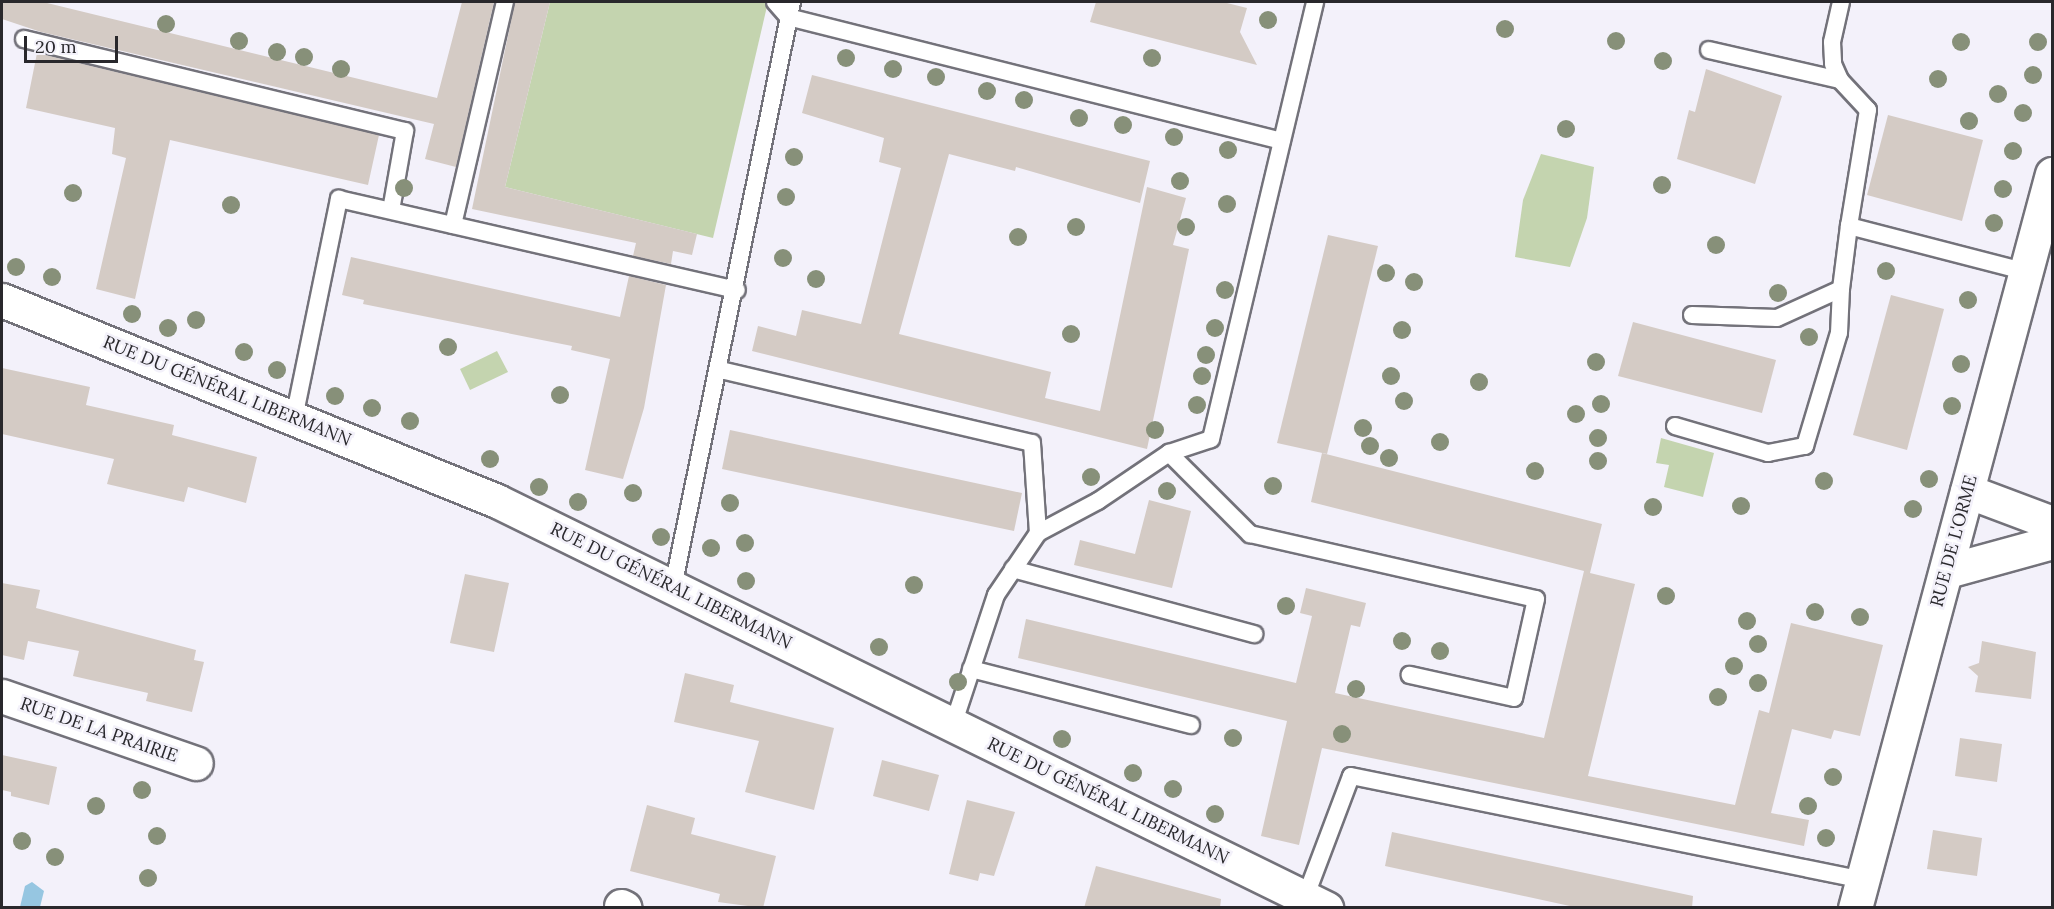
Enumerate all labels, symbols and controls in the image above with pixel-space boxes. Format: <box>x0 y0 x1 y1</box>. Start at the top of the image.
scale bar <box>27 24 122 62</box>
text: 20 m <box>35 35 77 58</box>
street label: RUE DU GÉNÉRAL LIBERMANN <box>100 331 354 451</box>
street label: RUE DE L'ORME <box>1926 473 1982 609</box>
street label: RUE DU GÉNÉRAL LIBERMANN <box>547 518 795 654</box>
street label: RUE DE LA PRAIRIE <box>17 693 181 767</box>
street label: RUE DU GÉNÉRAL LIBERMANN <box>984 733 1232 869</box>

